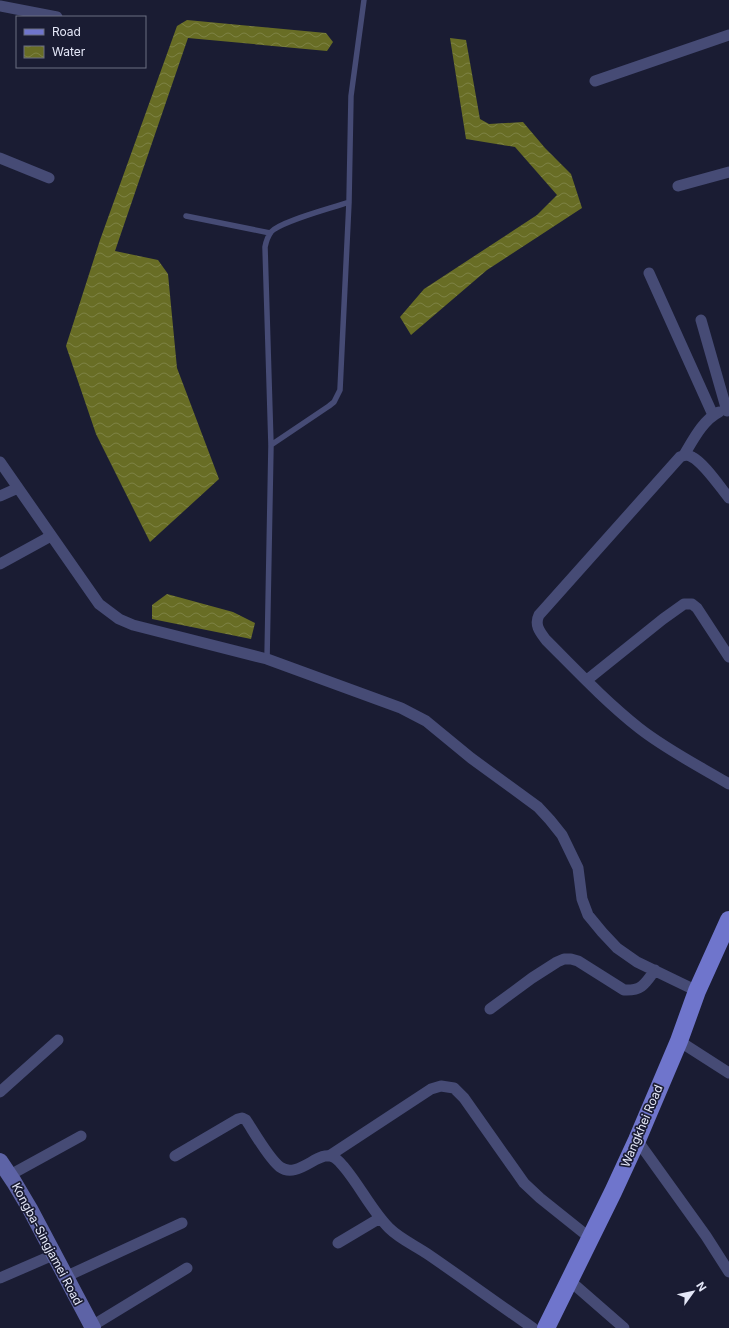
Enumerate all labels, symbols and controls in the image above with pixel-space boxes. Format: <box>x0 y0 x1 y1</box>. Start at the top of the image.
legend <box>16 16 146 68</box>
text: Road <box>52 24 81 39</box>
text: Water <box>52 44 86 59</box>
street label: Wangkhei Road <box>617 1082 666 1169</box>
street label: Kongba-Singjamei Road <box>9 1180 86 1307</box>
north arrow <box>673 1272 713 1312</box>
text: N <box>693 1279 710 1294</box>

